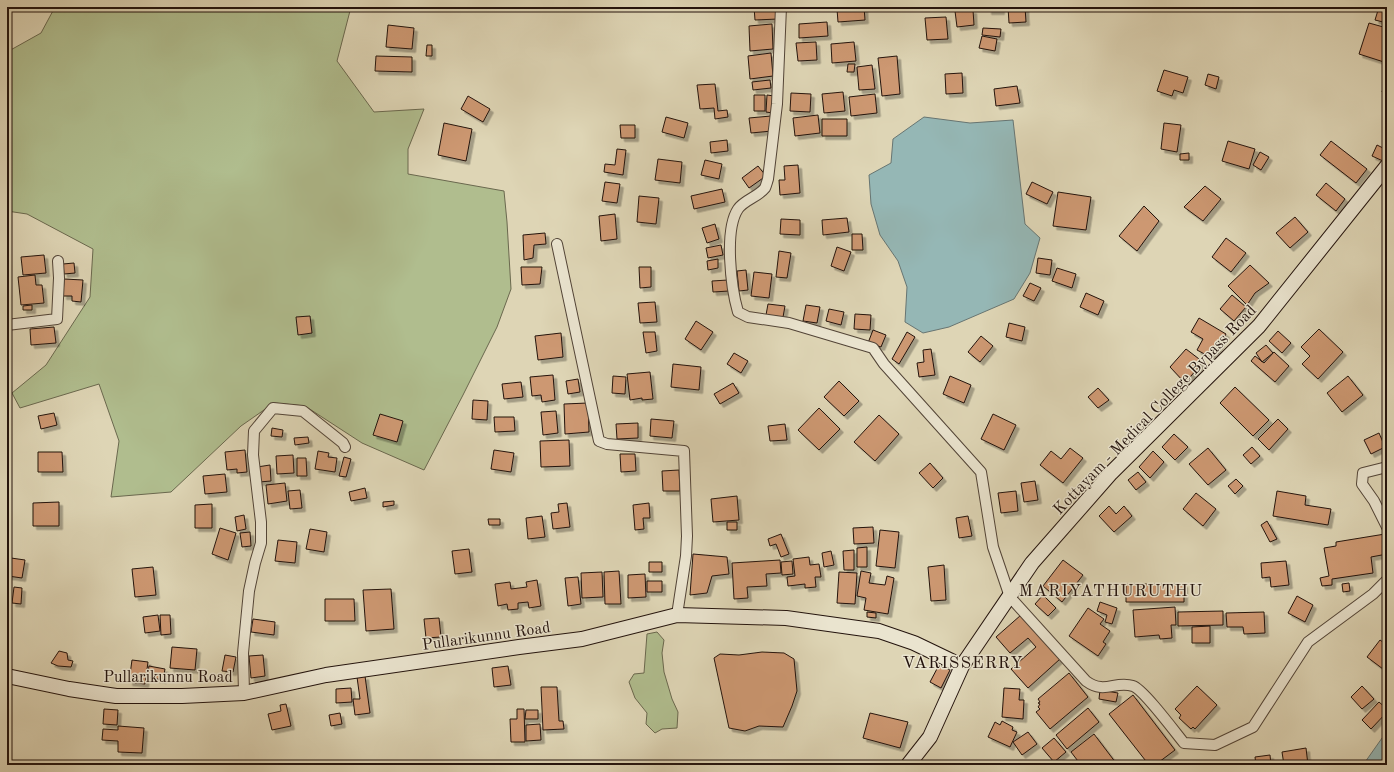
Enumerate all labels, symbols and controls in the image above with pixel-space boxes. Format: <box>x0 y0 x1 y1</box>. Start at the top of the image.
street label: Kottayam - Medical College Bypass Road <box>1051 303 1260 518</box>
district label: MARIYATHURUTHU <box>1019 583 1203 600</box>
street label: Pullarikunnu Road <box>421 620 552 654</box>
district label: VARISSERRY <box>902 655 1024 672</box>
street label: Pullarikunnu Road <box>103 670 233 686</box>

